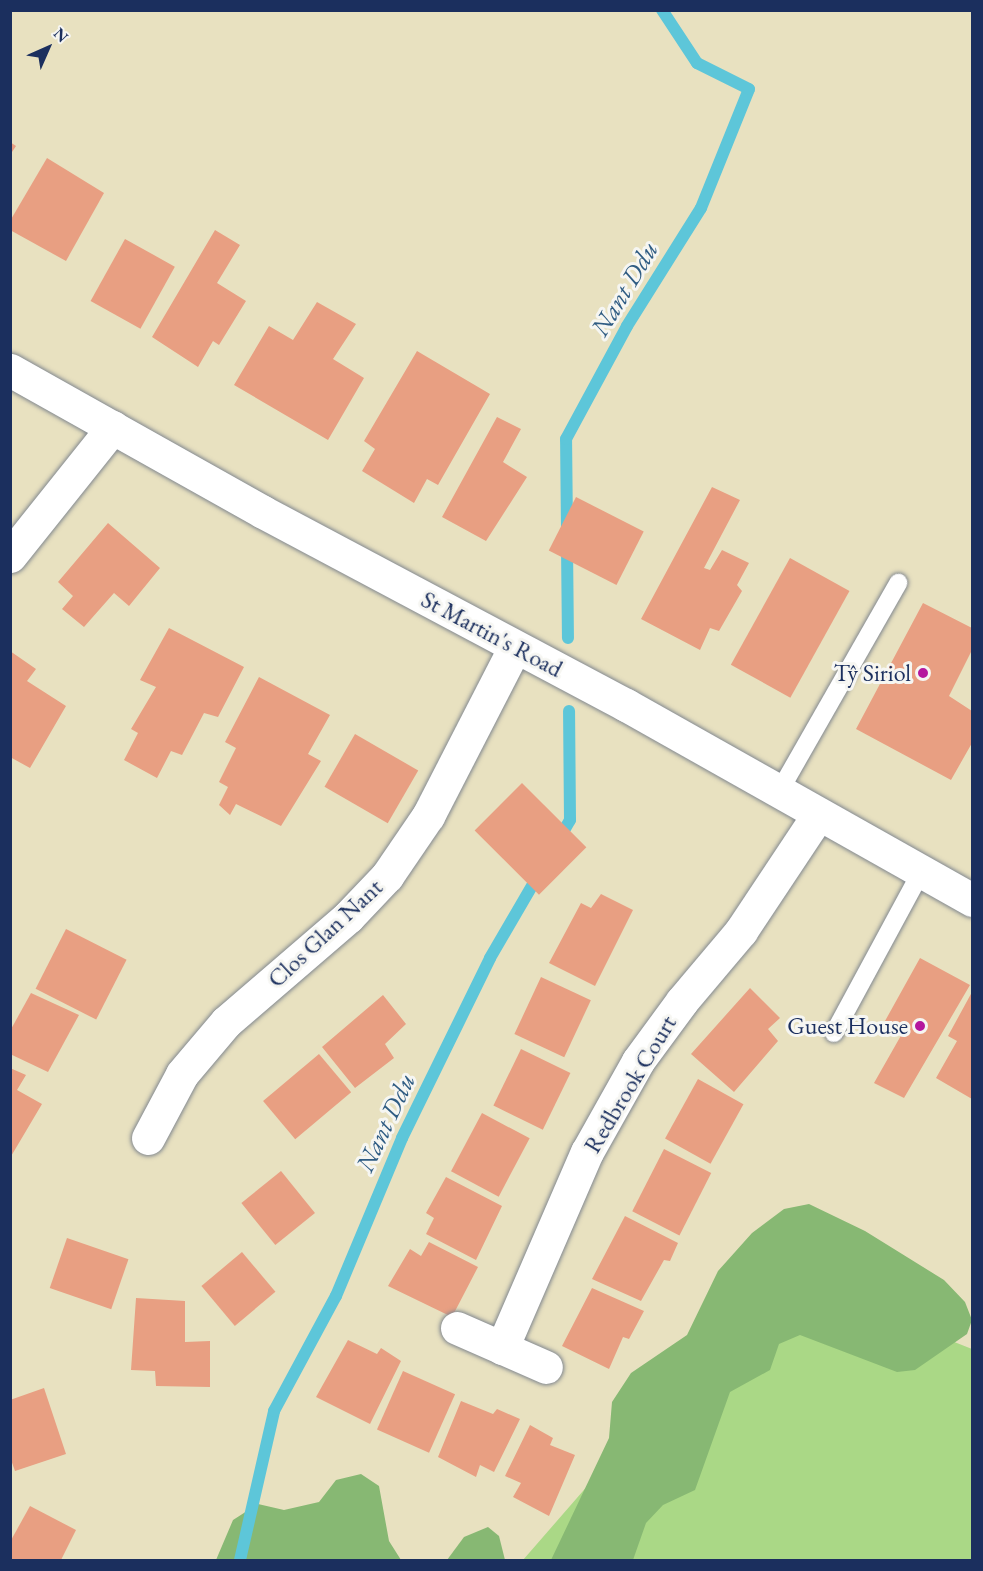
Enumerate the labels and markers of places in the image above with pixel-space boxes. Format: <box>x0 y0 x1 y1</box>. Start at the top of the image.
place label: Tŷ Siriol <box>834 659 911 687</box>
marker: Tŷ Siriol <box>916 666 930 680</box>
place label: Guest House <box>787 1012 908 1040</box>
marker: Guest House <box>913 1019 927 1033</box>

